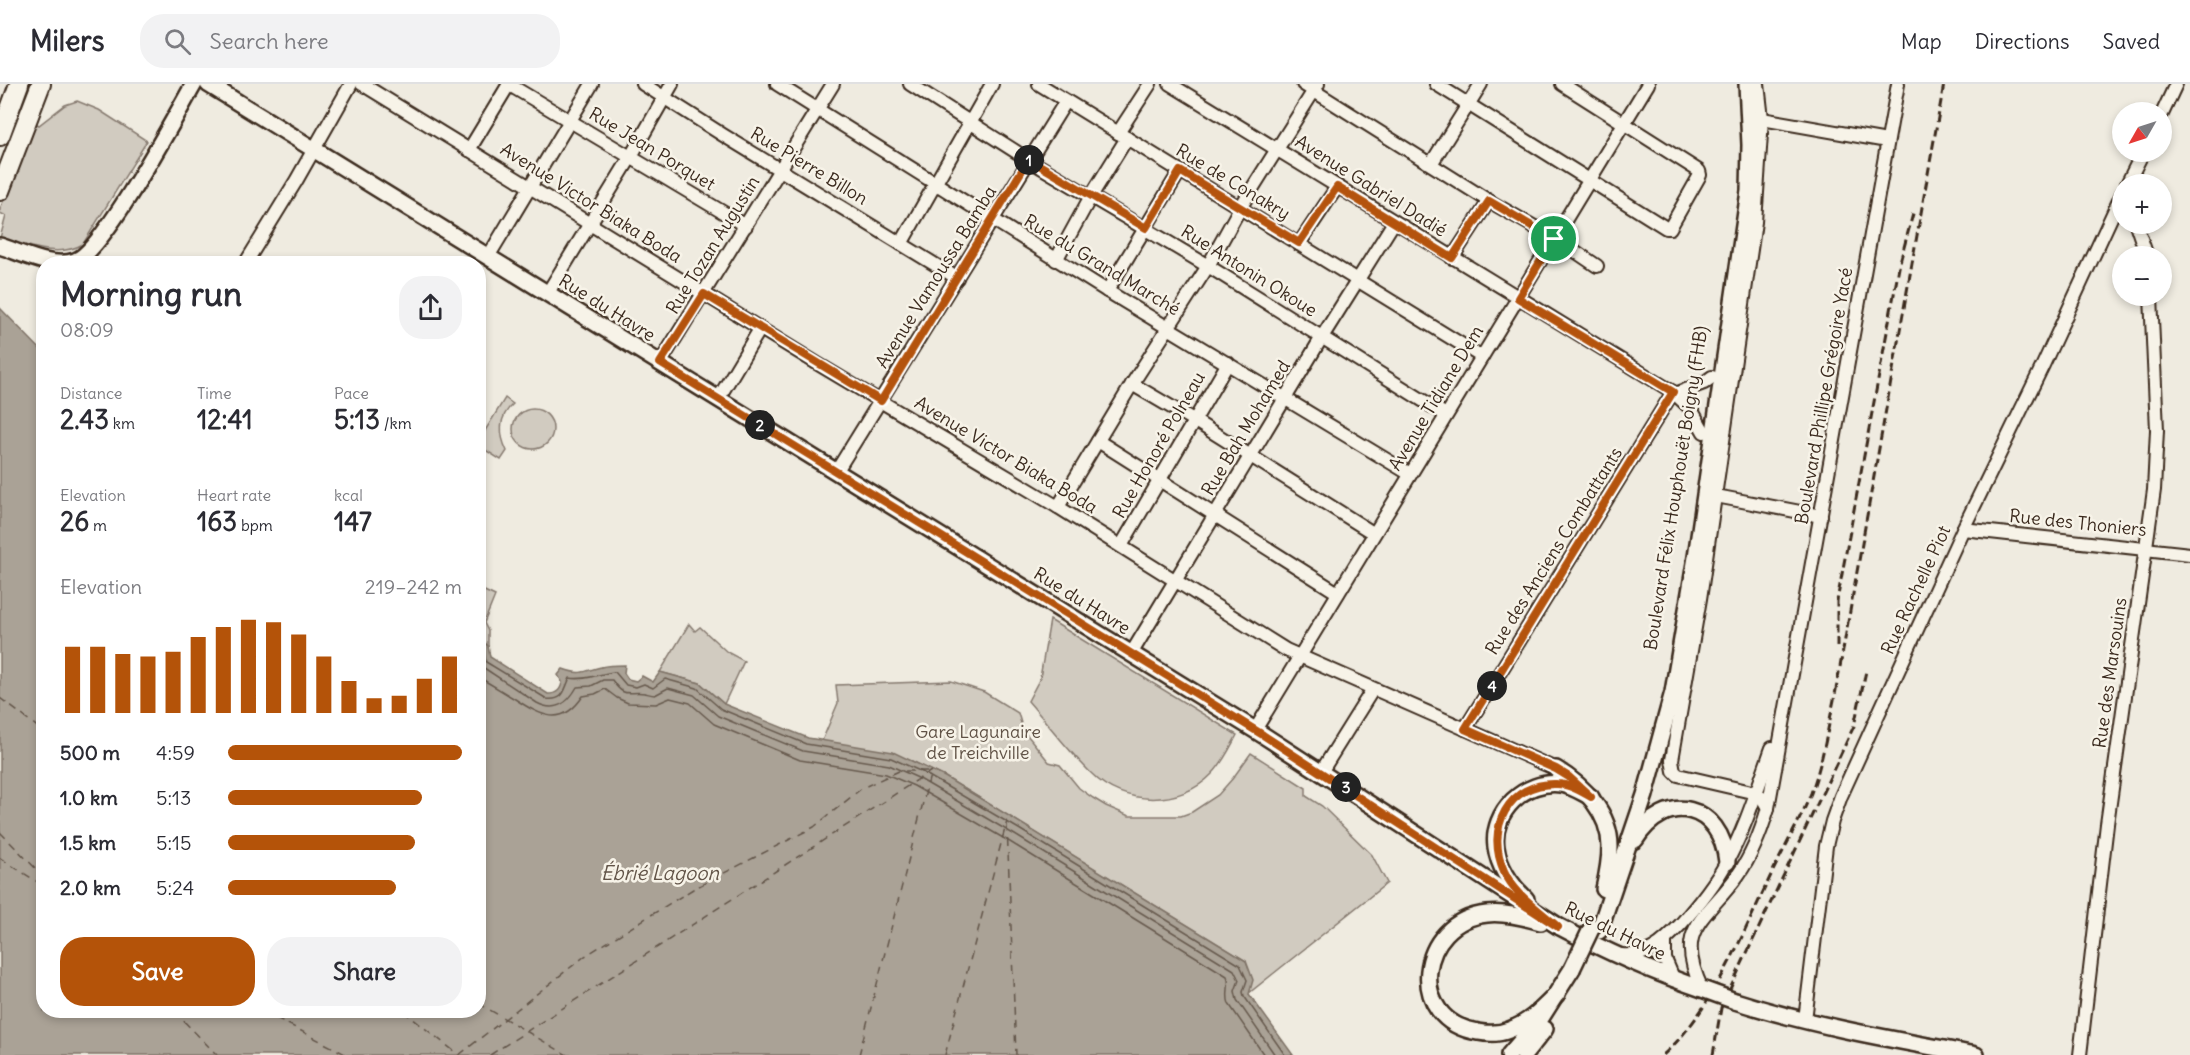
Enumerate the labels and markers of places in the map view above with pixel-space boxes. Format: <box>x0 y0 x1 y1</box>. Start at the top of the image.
pin: 1 <box>1014 145 1044 175</box>
pin <box>1528 213 1579 264</box>
pin: 2 <box>745 410 775 440</box>
pin: 4 <box>1477 671 1507 701</box>
pin: 3 <box>1331 772 1361 802</box>

